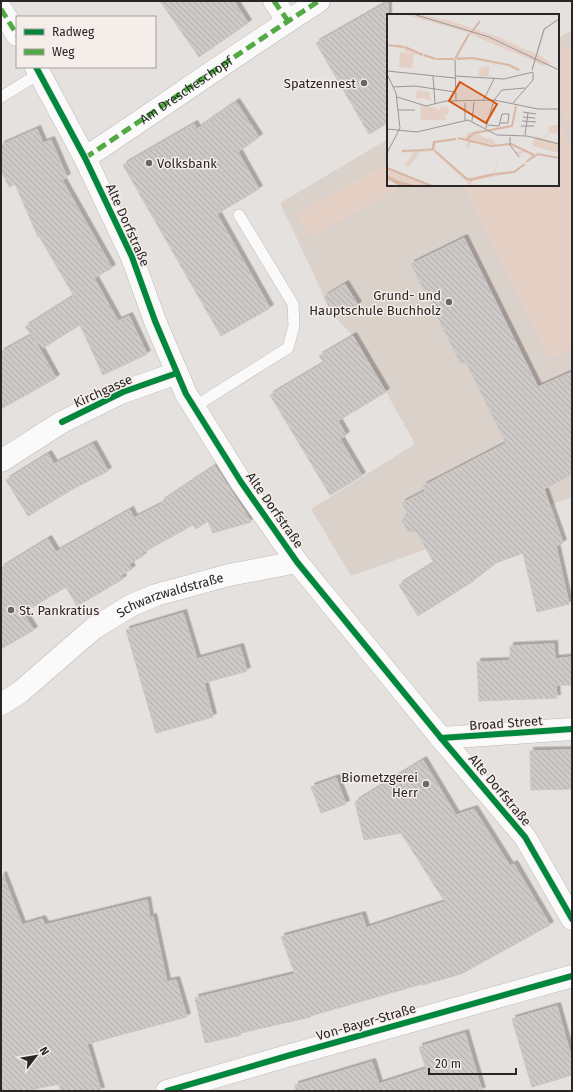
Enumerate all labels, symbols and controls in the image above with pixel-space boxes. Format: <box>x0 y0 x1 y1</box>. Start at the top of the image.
inset map <box>387 14 559 186</box>
legend <box>16 16 156 68</box>
text: Radweg <box>52 25 95 39</box>
text: Weg <box>52 45 75 59</box>
street label: Am Drescheschopf <box>137 52 237 126</box>
place label: Spatzennest <box>284 76 356 91</box>
marker: Spatzennest <box>359 78 369 88</box>
place label: Volksbank <box>157 156 217 171</box>
marker: Volksbank <box>144 158 154 168</box>
street label: Alte Dorfstraße <box>103 181 153 269</box>
place label: Grund- und Hauptschule Buchholz <box>309 288 441 318</box>
marker: Grund- und Hauptschule Buchholz <box>444 297 454 307</box>
street label: Kirchgasse <box>71 371 135 411</box>
street label: Alte Dorfstraße <box>243 469 307 551</box>
street label: Schwarzwaldstraße <box>113 569 225 620</box>
place label: St. Pankratius <box>19 603 99 618</box>
marker: St. Pankratius <box>6 605 16 615</box>
street label: Broad Street <box>469 713 544 733</box>
street label: Alte Dorfstraße <box>466 751 534 829</box>
place label: Biometzgerei Herr <box>341 770 418 800</box>
marker: Biometzgerei Herr <box>421 779 431 789</box>
street label: Von-Bayer-Straße <box>314 1001 418 1043</box>
north arrow <box>16 1036 56 1076</box>
text: N <box>37 1045 52 1058</box>
scale bar <box>429 1050 516 1076</box>
text: 20 m <box>435 1057 461 1071</box>

